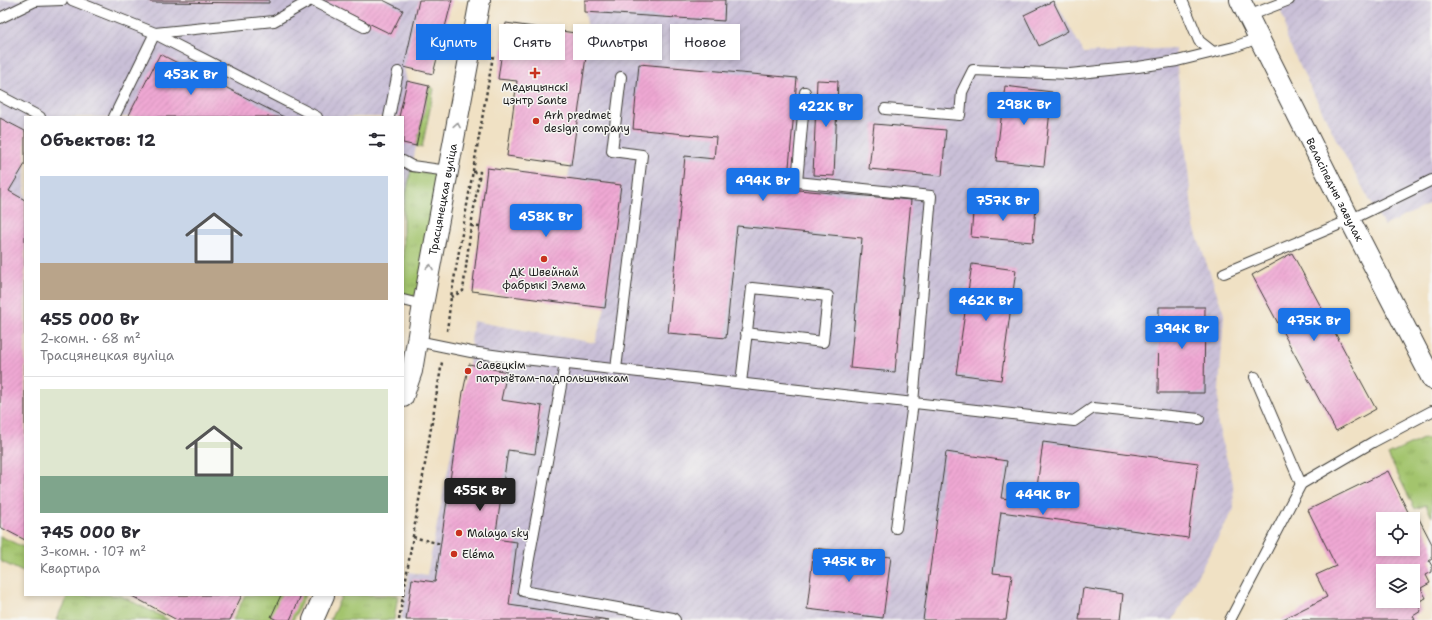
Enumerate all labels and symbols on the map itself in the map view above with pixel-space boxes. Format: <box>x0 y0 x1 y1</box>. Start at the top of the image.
pin: 453K Br <box>154 62 228 96</box>
marker: Медыцынскі цэнтр Sante <box>529 67 541 79</box>
place label: Медыцынскі цэнтр Sante <box>502 80 568 108</box>
pin: 298K Br <box>987 92 1061 126</box>
pin: 422K Br <box>789 94 863 128</box>
place label: Arh predmet design company <box>544 108 630 136</box>
marker: Arh predmet design company <box>531 116 541 126</box>
one-way arrow <box>452 122 460 128</box>
street label: Веласіпедны завулак <box>1303 135 1367 244</box>
street label: Трасцянецкая вуліца <box>425 142 461 256</box>
pin: 494K Br <box>726 168 800 202</box>
pin: 757K Br <box>966 188 1040 222</box>
pin: 458K Br <box>509 204 583 238</box>
marker: ДК Швейнай фабрыкі Элема <box>539 254 549 264</box>
one-way arrow <box>426 264 434 270</box>
place label: ДК Швейнай фабрыкі Элема <box>502 265 586 293</box>
pin: 462K Br <box>949 288 1023 322</box>
pin: 475K Br <box>1277 308 1351 342</box>
pin: 394K Br <box>1145 316 1219 350</box>
place label: Савецкім патрыётам-падпольшчыкам <box>476 358 629 386</box>
marker: Савецкім патрыётам-падпольшчыкам <box>463 366 473 376</box>
pin: 455K Br <box>443 478 517 512</box>
pin: 449K Br <box>1006 482 1080 516</box>
place label: Malaya sky <box>467 526 529 541</box>
marker: Malaya sky <box>454 528 464 538</box>
place label: Eléma <box>462 547 494 562</box>
marker: Eléma <box>449 549 459 559</box>
pin: 745K Br <box>812 549 886 583</box>

